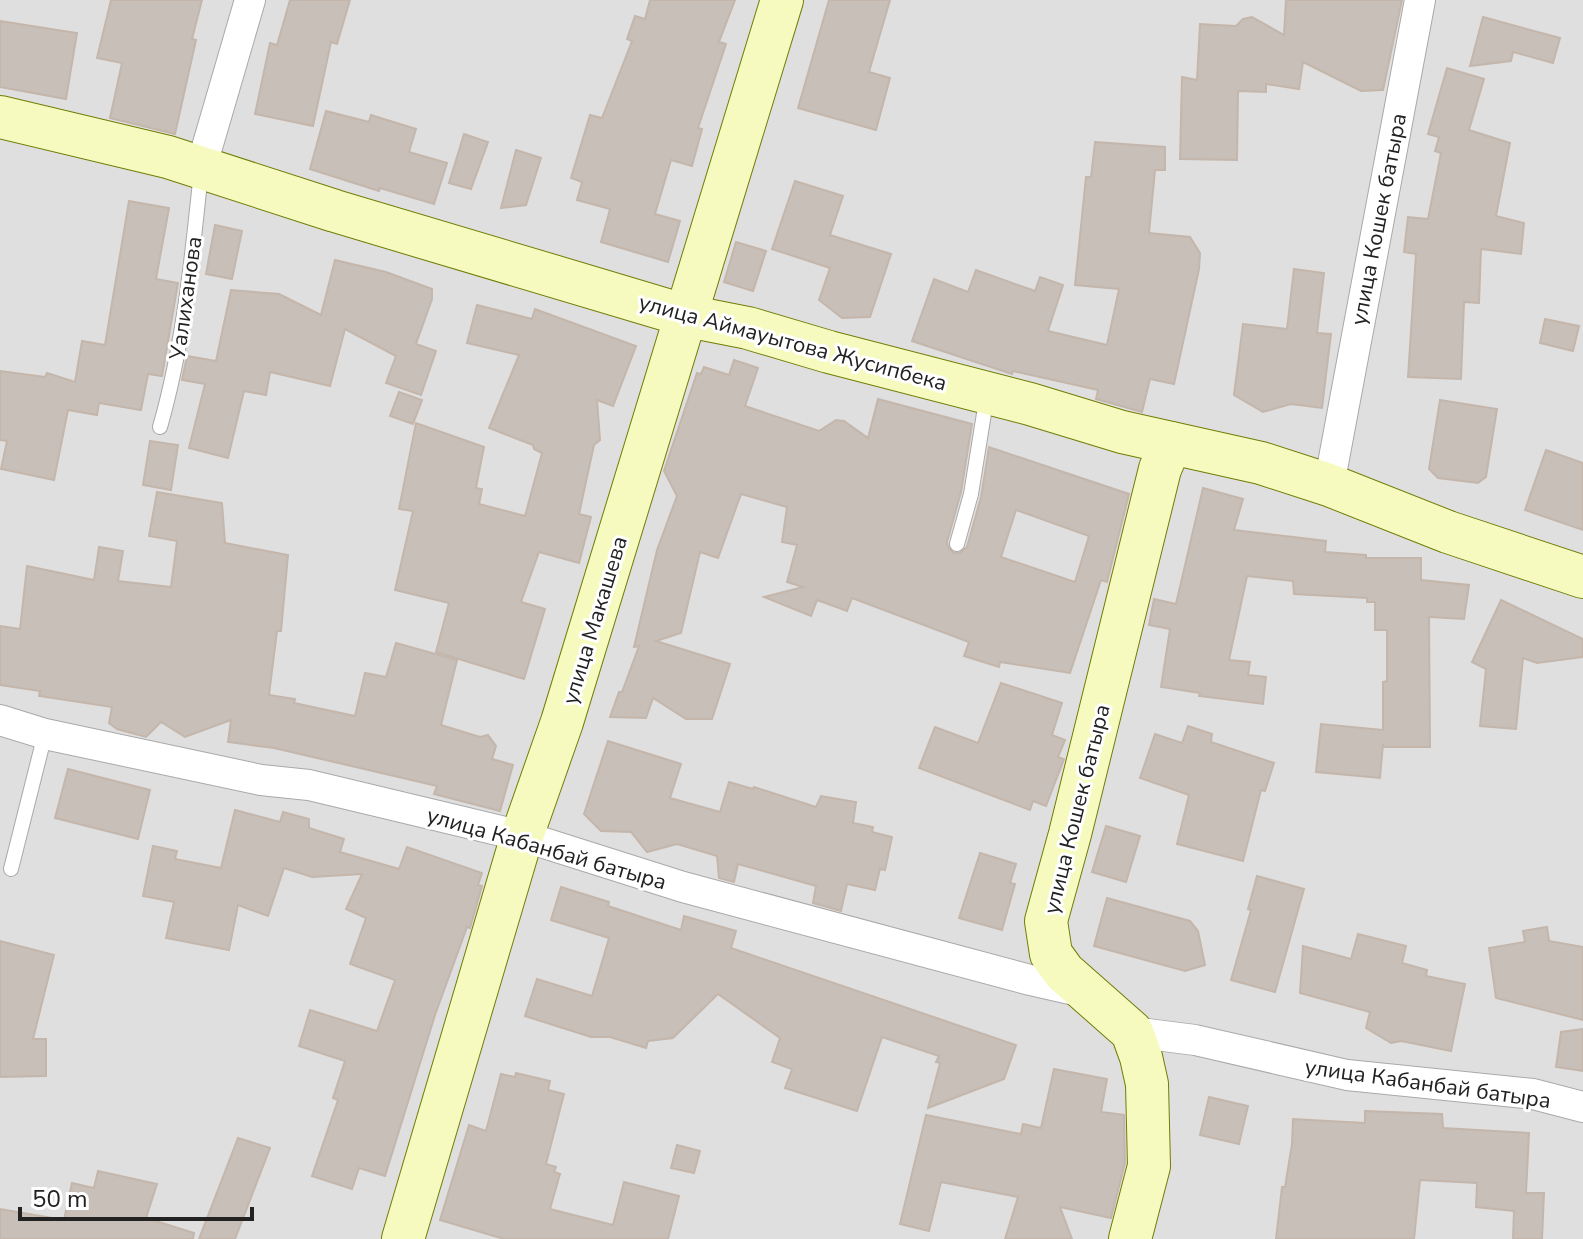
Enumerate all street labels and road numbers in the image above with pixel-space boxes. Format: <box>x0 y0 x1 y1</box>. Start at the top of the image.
street label: улица Кошек батыра <box>1344 111 1414 328</box>
street label: Уалиханова <box>162 235 209 363</box>
street label: улица Аймауытова Жусипбека <box>635 287 950 399</box>
street label: улица Макашева <box>555 532 635 708</box>
street label: улица Кошек батыра <box>1036 701 1118 917</box>
street label: улица Кабанбай батыра <box>423 800 670 898</box>
street label: улица Кабанбай батыра <box>1303 1052 1553 1116</box>

